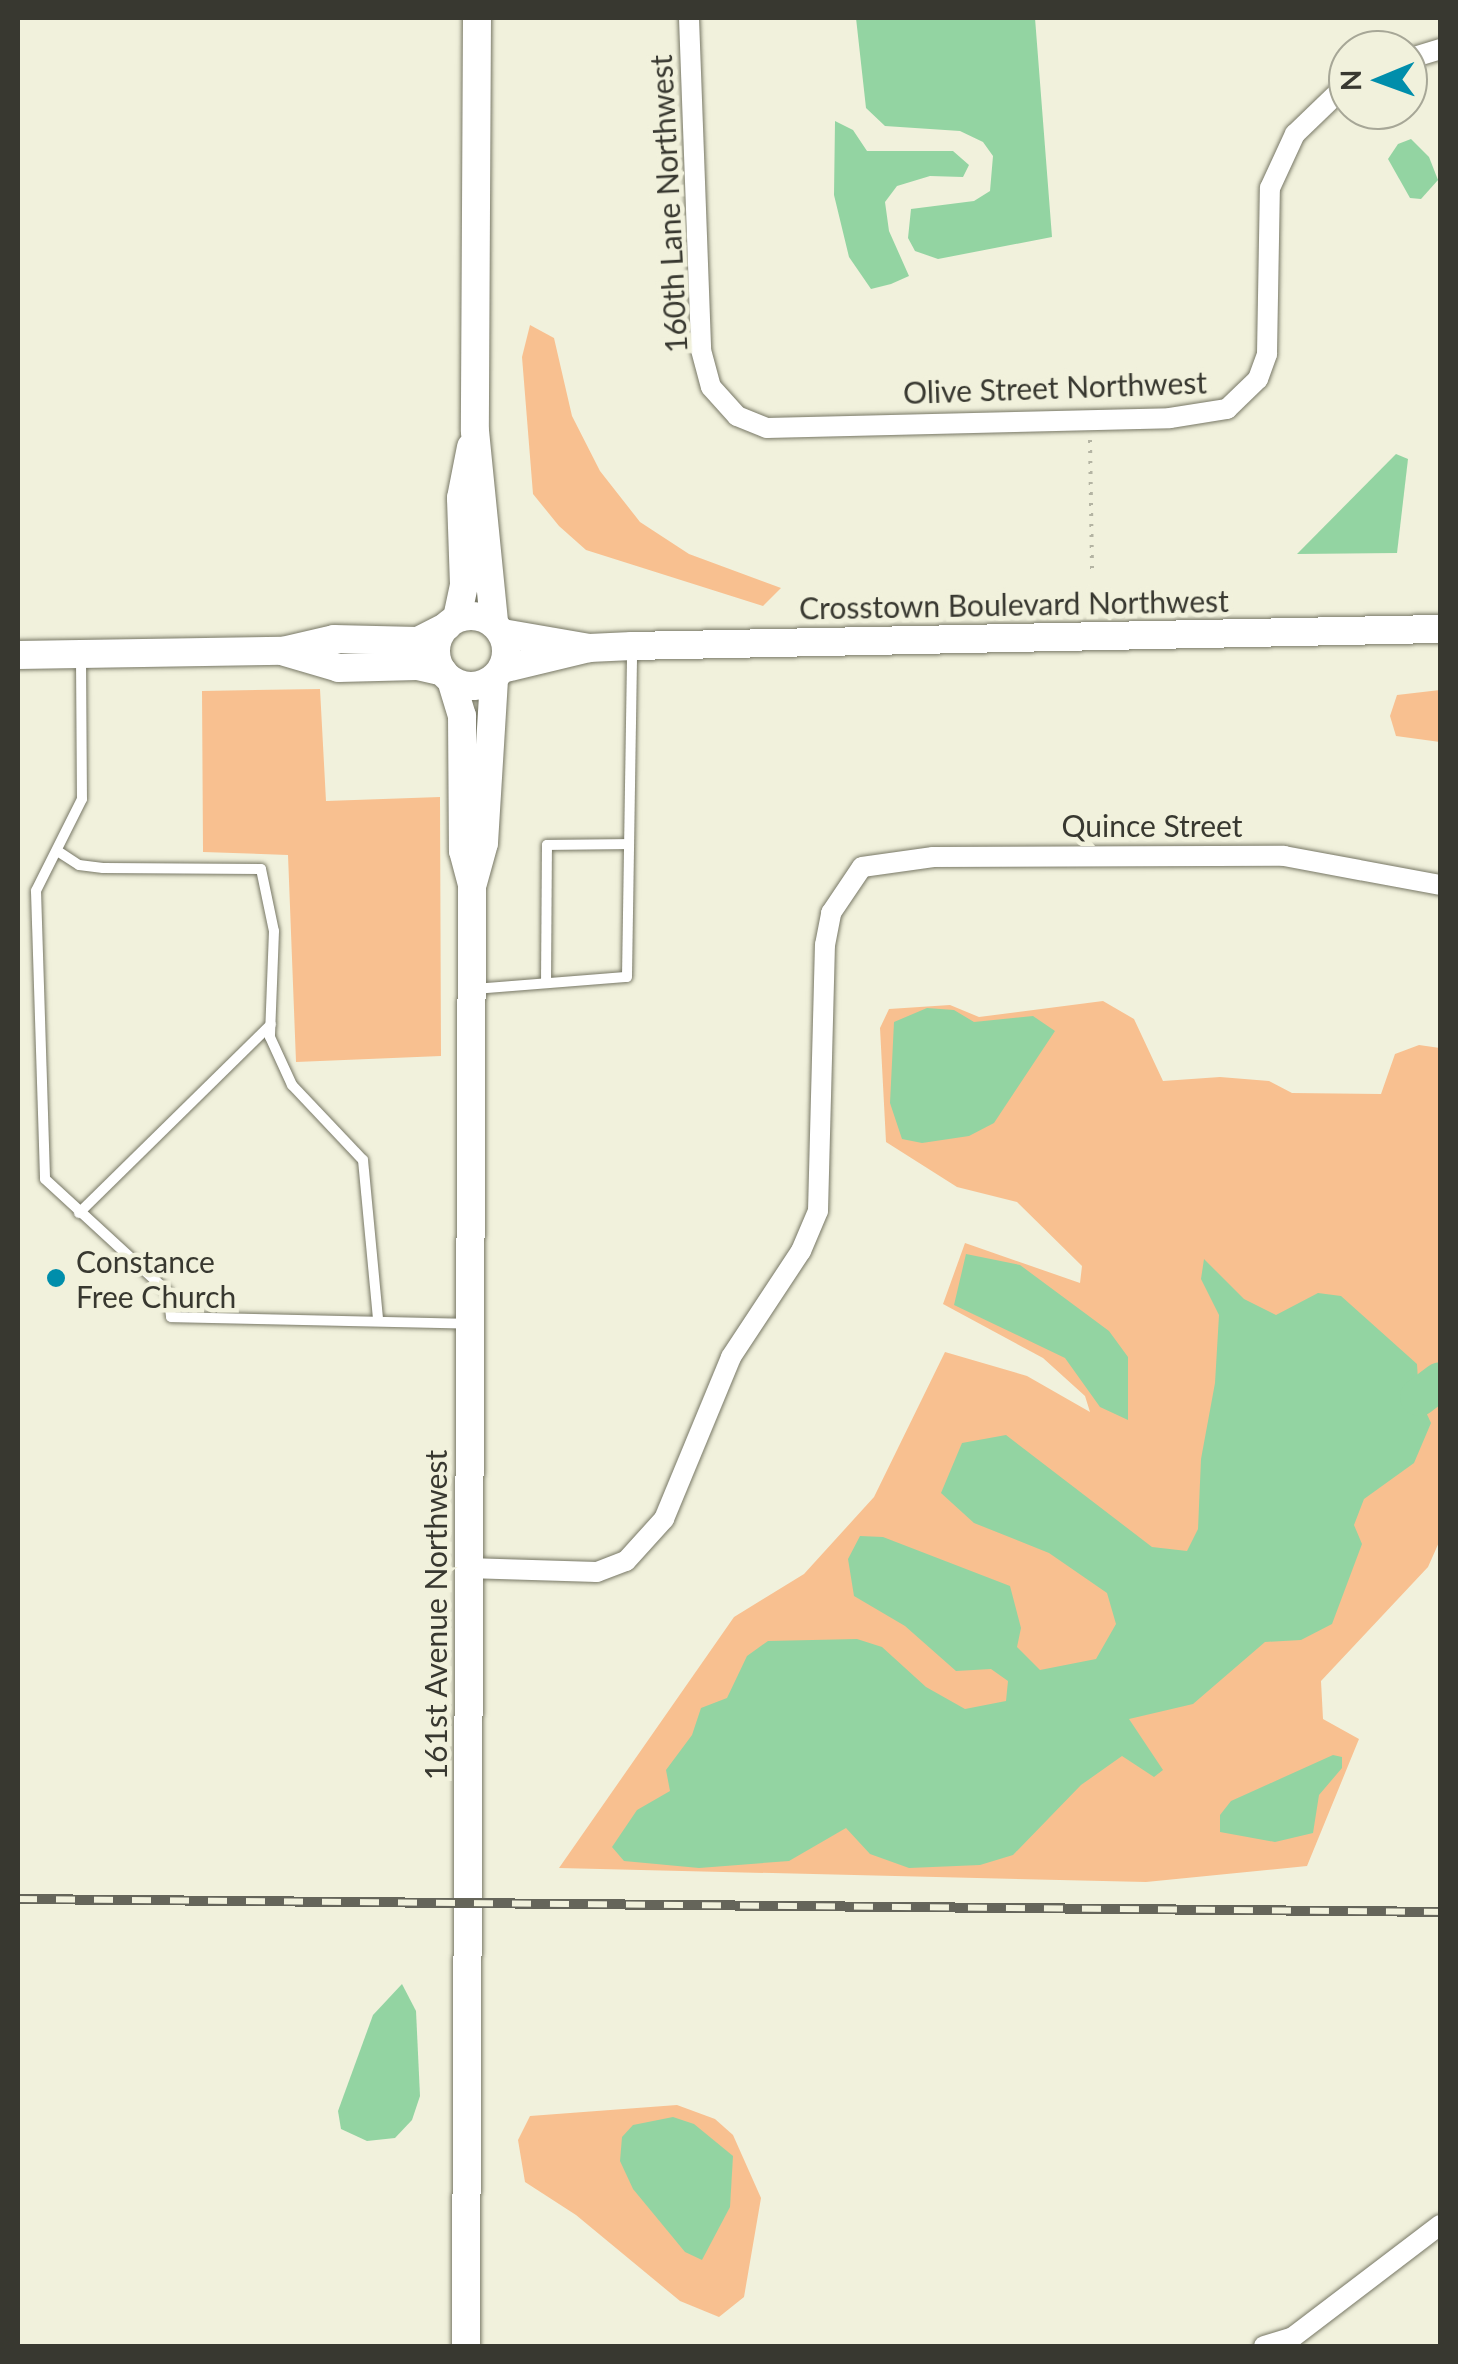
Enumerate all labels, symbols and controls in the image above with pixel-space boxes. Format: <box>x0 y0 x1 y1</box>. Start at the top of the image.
north arrow <box>1328 30 1428 130</box>
street label: 160th Lane Northwest <box>642 54 694 354</box>
text: N <box>1333 69 1367 92</box>
street label: Olive Street Northwest <box>902 364 1208 410</box>
street label: Crosstown Boulevard Northwest <box>799 582 1229 626</box>
street label: Quince Street <box>1061 807 1243 843</box>
place label: Constance Free Church <box>76 1243 236 1314</box>
marker: Constance Free Church <box>45 1267 67 1289</box>
street label: 161st Avenue Northwest <box>417 1449 453 1781</box>

